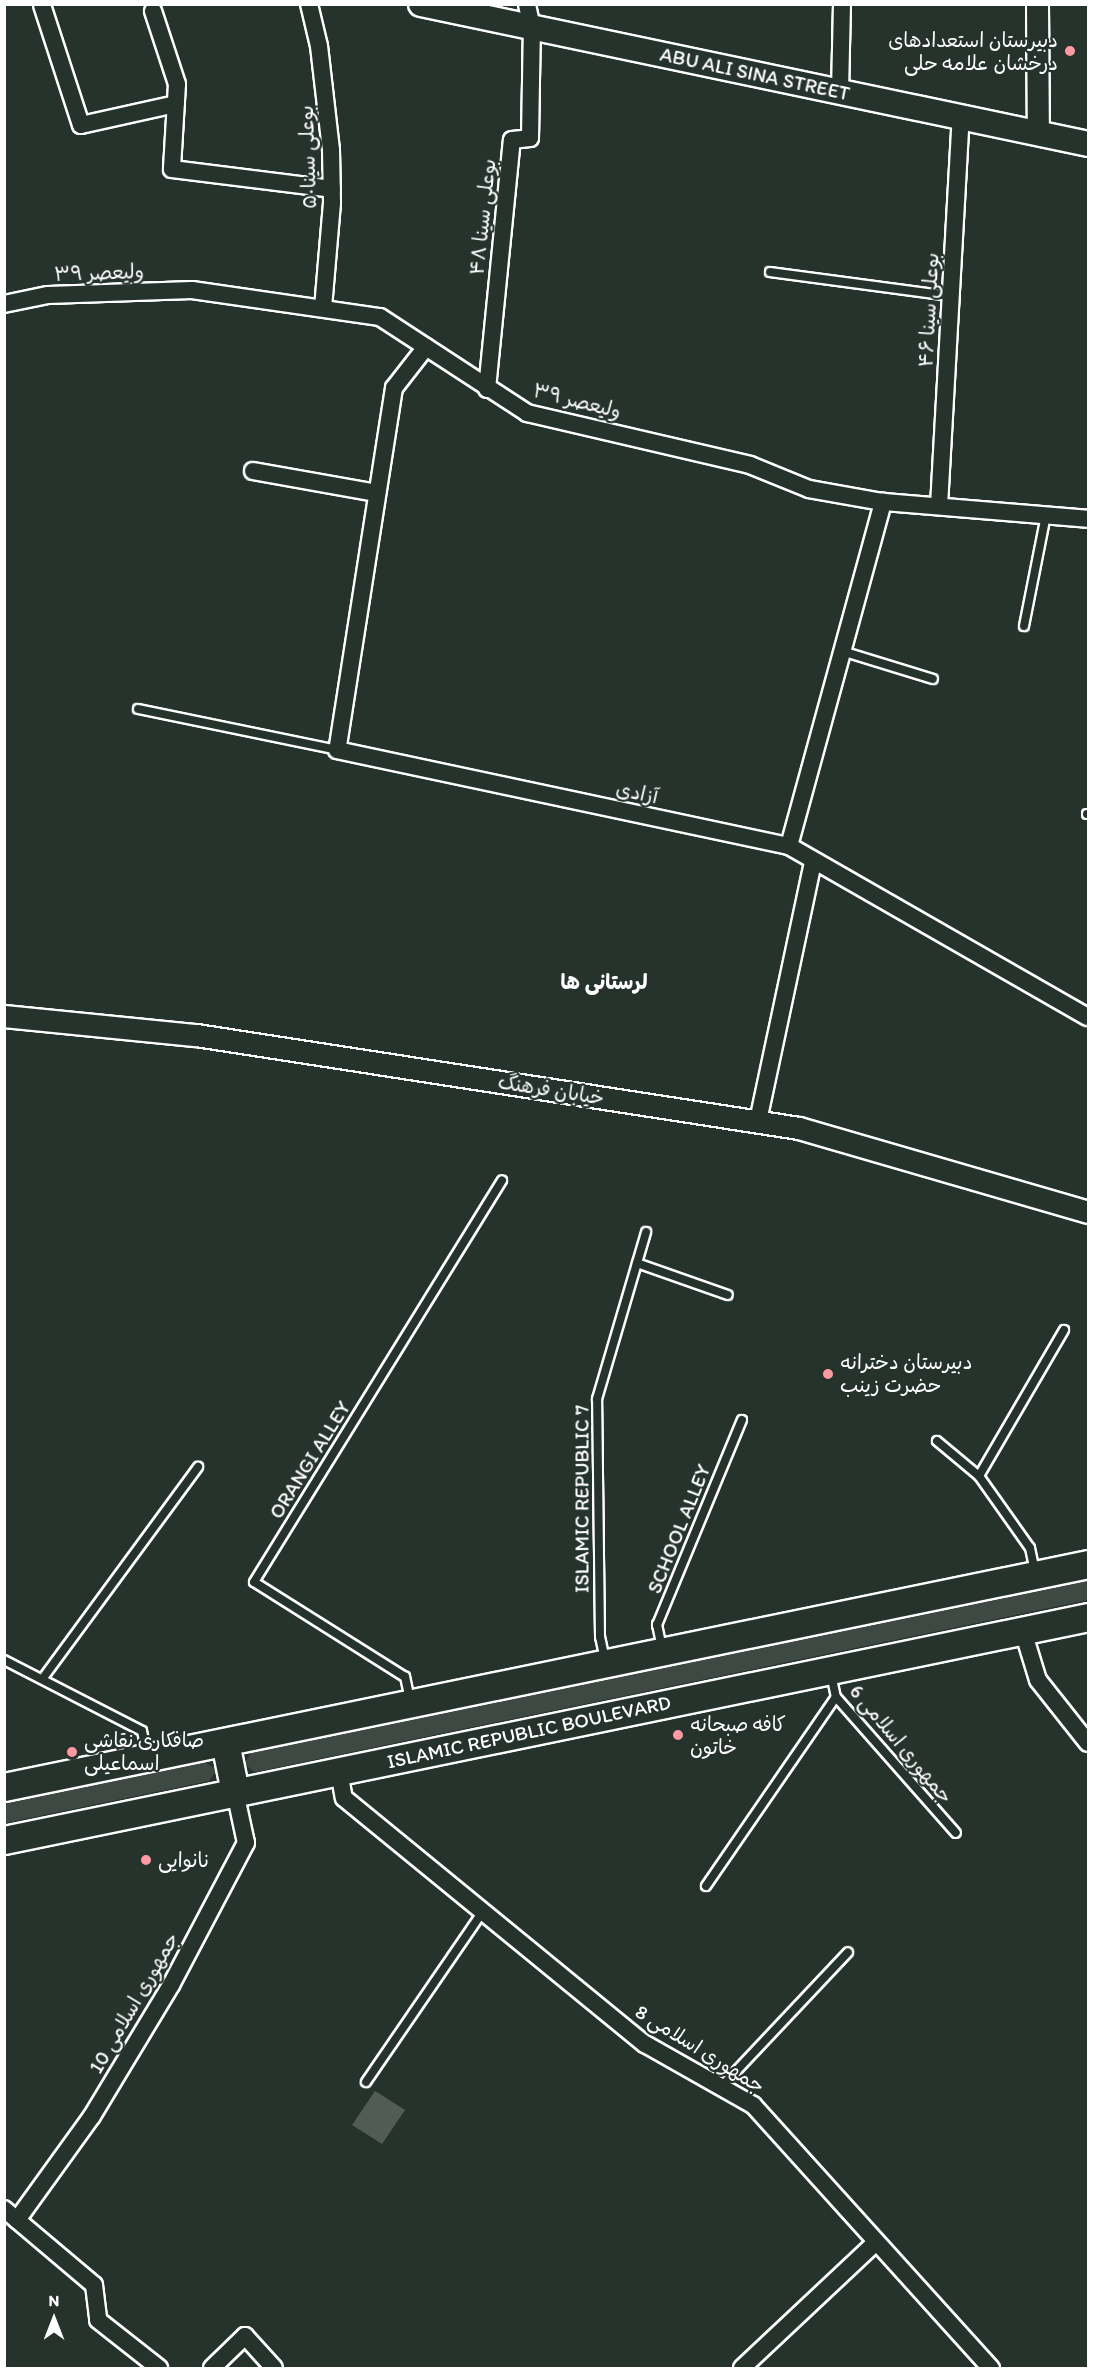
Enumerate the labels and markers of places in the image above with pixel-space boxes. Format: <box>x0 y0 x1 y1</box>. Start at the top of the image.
place label: دبیرستان استعدادهای درخشان علامه حلی <box>888 28 1058 75</box>
marker: دبیرستان استعدادهای درخشان علامه حلی <box>1063 44 1077 58</box>
place label: دبیرستان دخترانه حضرت زینب <box>840 1350 972 1397</box>
marker: دبیرستان دخترانه حضرت زینب <box>821 1367 835 1381</box>
place label: کافه صبحانه خاتون <box>690 1712 786 1759</box>
place label: صافکاری نقاشی اسماعیلی <box>84 1728 204 1775</box>
marker: کافه صبحانه خاتون <box>671 1728 685 1742</box>
marker: صافکاری نقاشی اسماعیلی <box>65 1745 79 1759</box>
place label: نانوایی <box>158 1848 210 1872</box>
marker: نانوایی <box>139 1853 153 1867</box>

